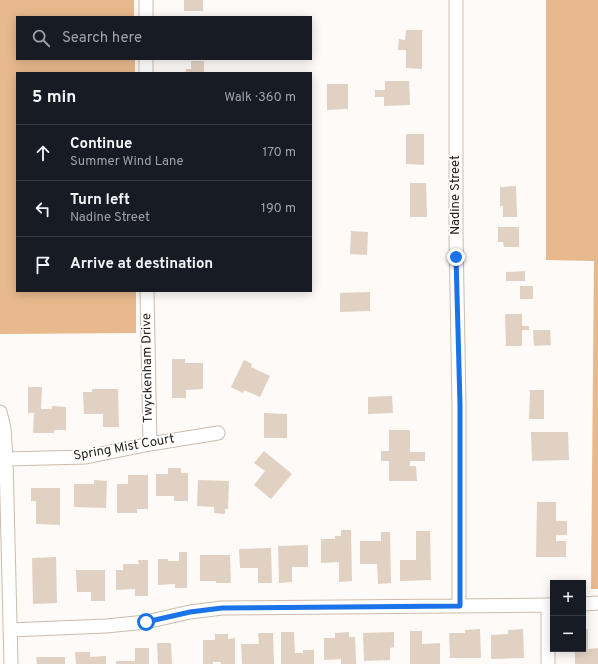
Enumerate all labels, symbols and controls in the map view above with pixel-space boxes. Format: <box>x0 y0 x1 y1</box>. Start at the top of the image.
search box <box>16 16 312 60</box>
icon: search <box>30 27 52 49</box>
text: Search here <box>62 29 142 48</box>
text: 5 min <box>32 87 76 109</box>
text: Walk · 360 m <box>224 90 296 106</box>
text: Continue <box>70 135 132 154</box>
icon: ahead <box>32 142 54 164</box>
text: 170 m <box>262 145 296 161</box>
text: Summer Wind Lane <box>70 154 183 170</box>
street label: Nadine Street <box>448 155 464 235</box>
text: Turn left <box>70 191 130 210</box>
icon: left <box>32 198 54 220</box>
text: 190 m <box>261 201 296 217</box>
text: Nadine Street <box>70 210 150 226</box>
route end <box>447 248 465 266</box>
icon: arrive <box>32 254 54 276</box>
text: Arrive at destination <box>70 255 213 274</box>
street label: Twyckenham Drive <box>139 313 157 423</box>
street label: Spring Mist Court <box>72 431 176 465</box>
map controls <box>550 580 586 652</box>
button: + <box>550 580 586 616</box>
route start <box>137 613 155 631</box>
button: − <box>550 616 586 652</box>

